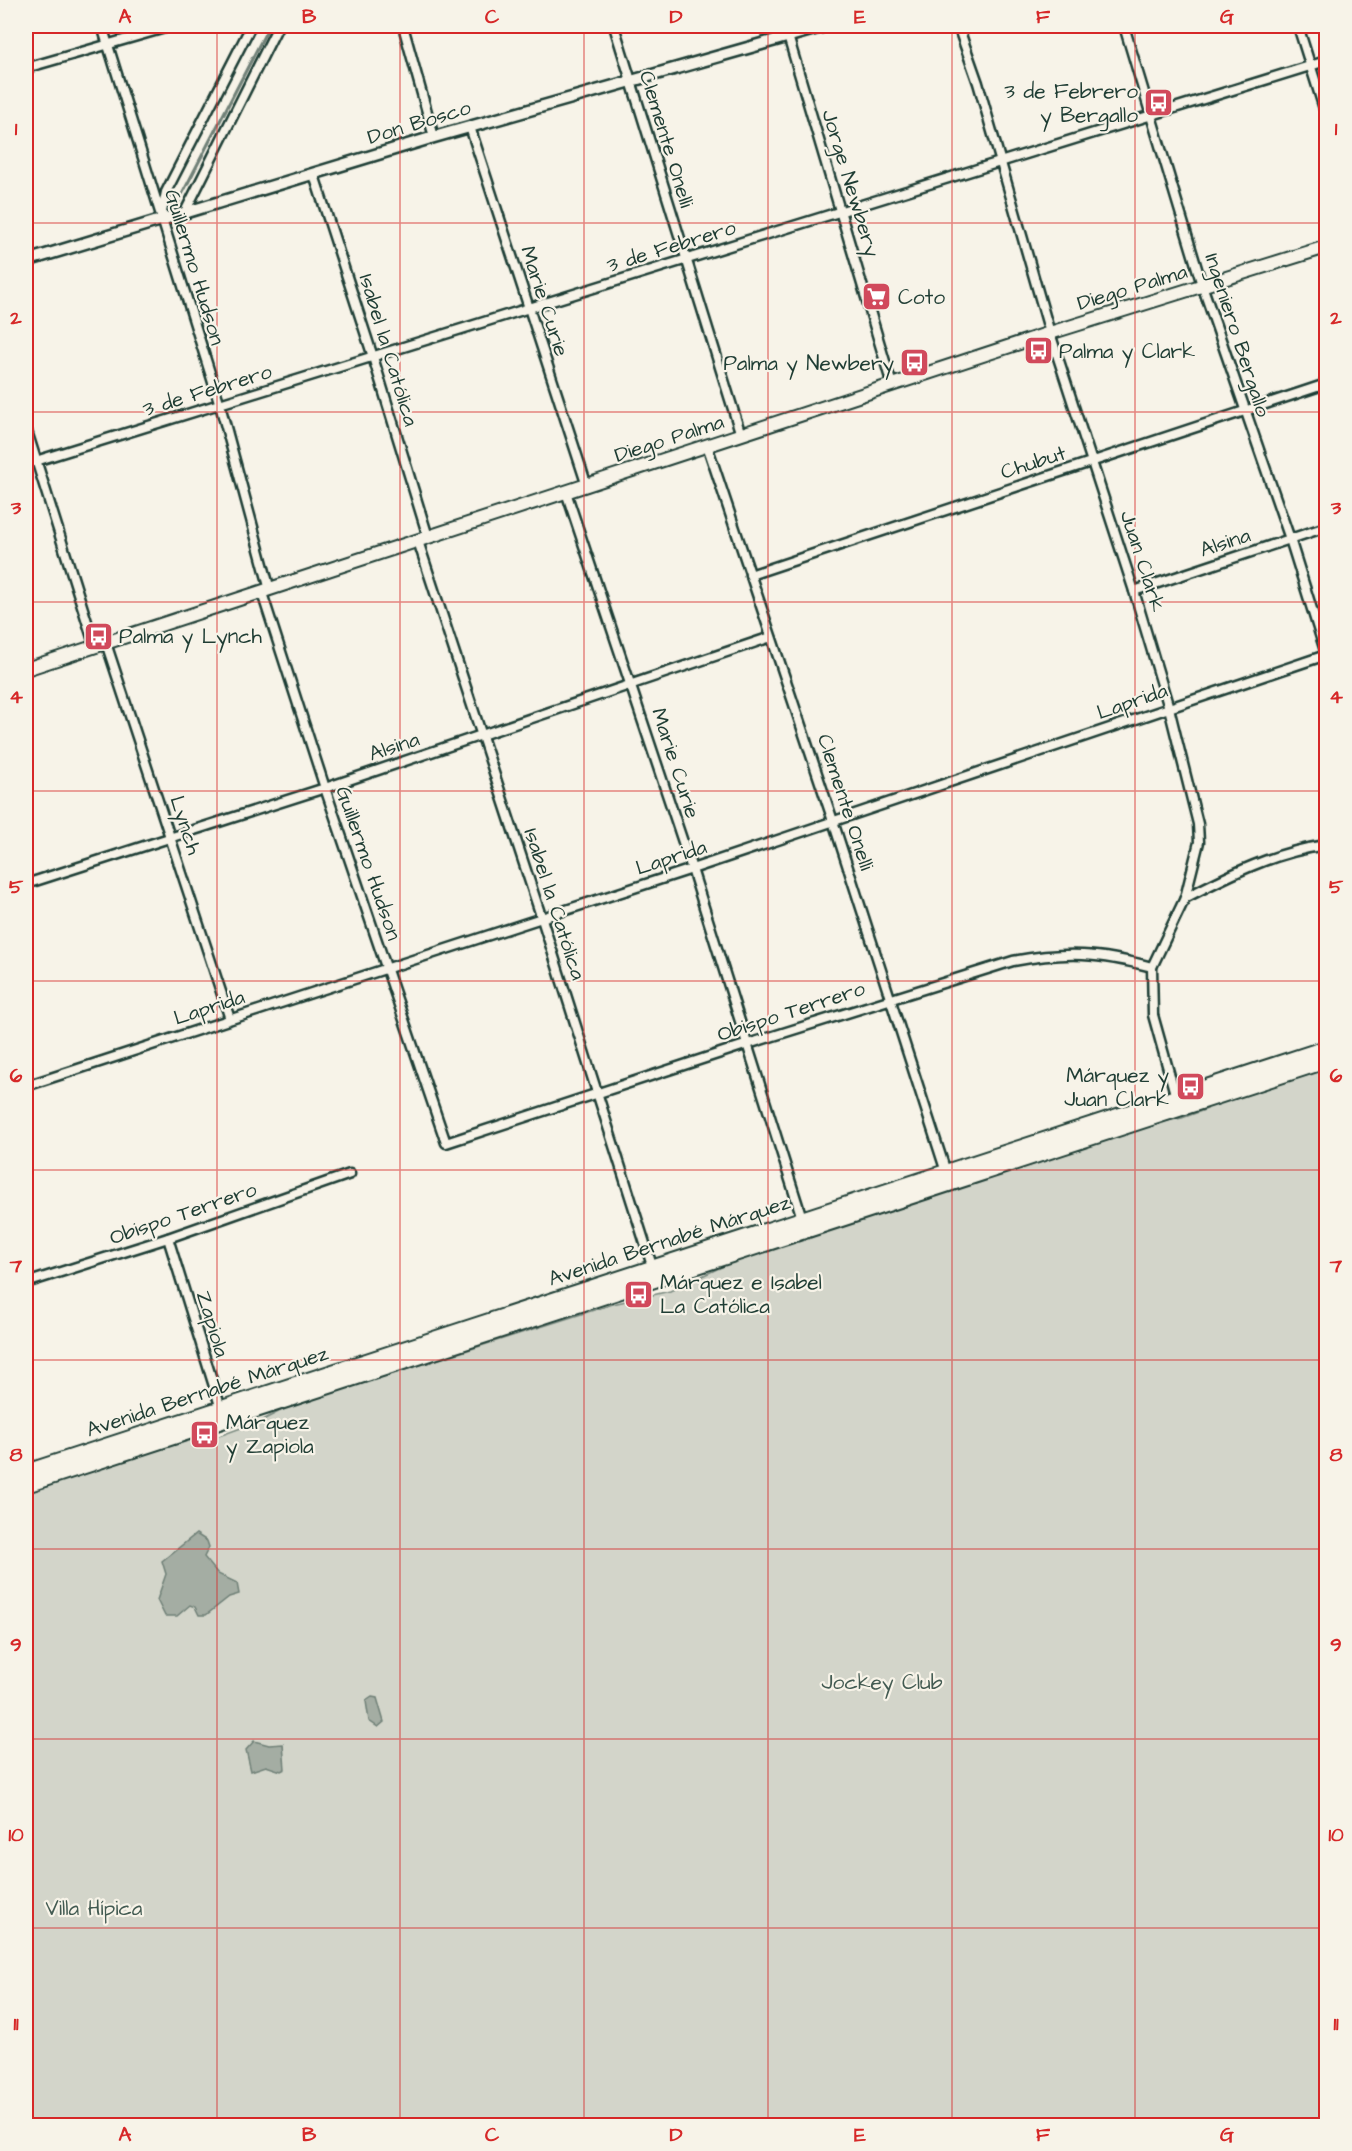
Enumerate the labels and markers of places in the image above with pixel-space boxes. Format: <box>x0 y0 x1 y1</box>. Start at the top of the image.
place label: 3 de Febrero y Bergallo <box>1004 77 1138 132</box>
bus stop icon: 3 de Febrero y Bergallo <box>1143 87 1175 119</box>
supermarket icon: Coto <box>861 281 893 313</box>
place label: Coto <box>898 283 945 312</box>
bus stop icon: Palma y Clark <box>1022 335 1054 367</box>
place label: Palma y Clark <box>1059 337 1195 368</box>
bus stop icon: Palma y Newbery <box>899 347 931 379</box>
place label: Palma y Newbery <box>723 349 894 380</box>
bus stop icon: Palma y Lynch <box>82 620 114 652</box>
place label: Palma y Lynch <box>119 622 263 653</box>
place label: Márquez y Juan Clark <box>1064 1061 1169 1114</box>
bus stop icon: Márquez y Juan Clark <box>1174 1071 1206 1103</box>
place label: Márquez e Isabel La Católica <box>660 1268 822 1321</box>
bus stop icon: Márquez e Isabel La Católica <box>623 1278 655 1310</box>
place label: Márquez y Zapiola <box>226 1408 314 1463</box>
bus stop icon: Márquez y Zapiola <box>189 1418 221 1450</box>

